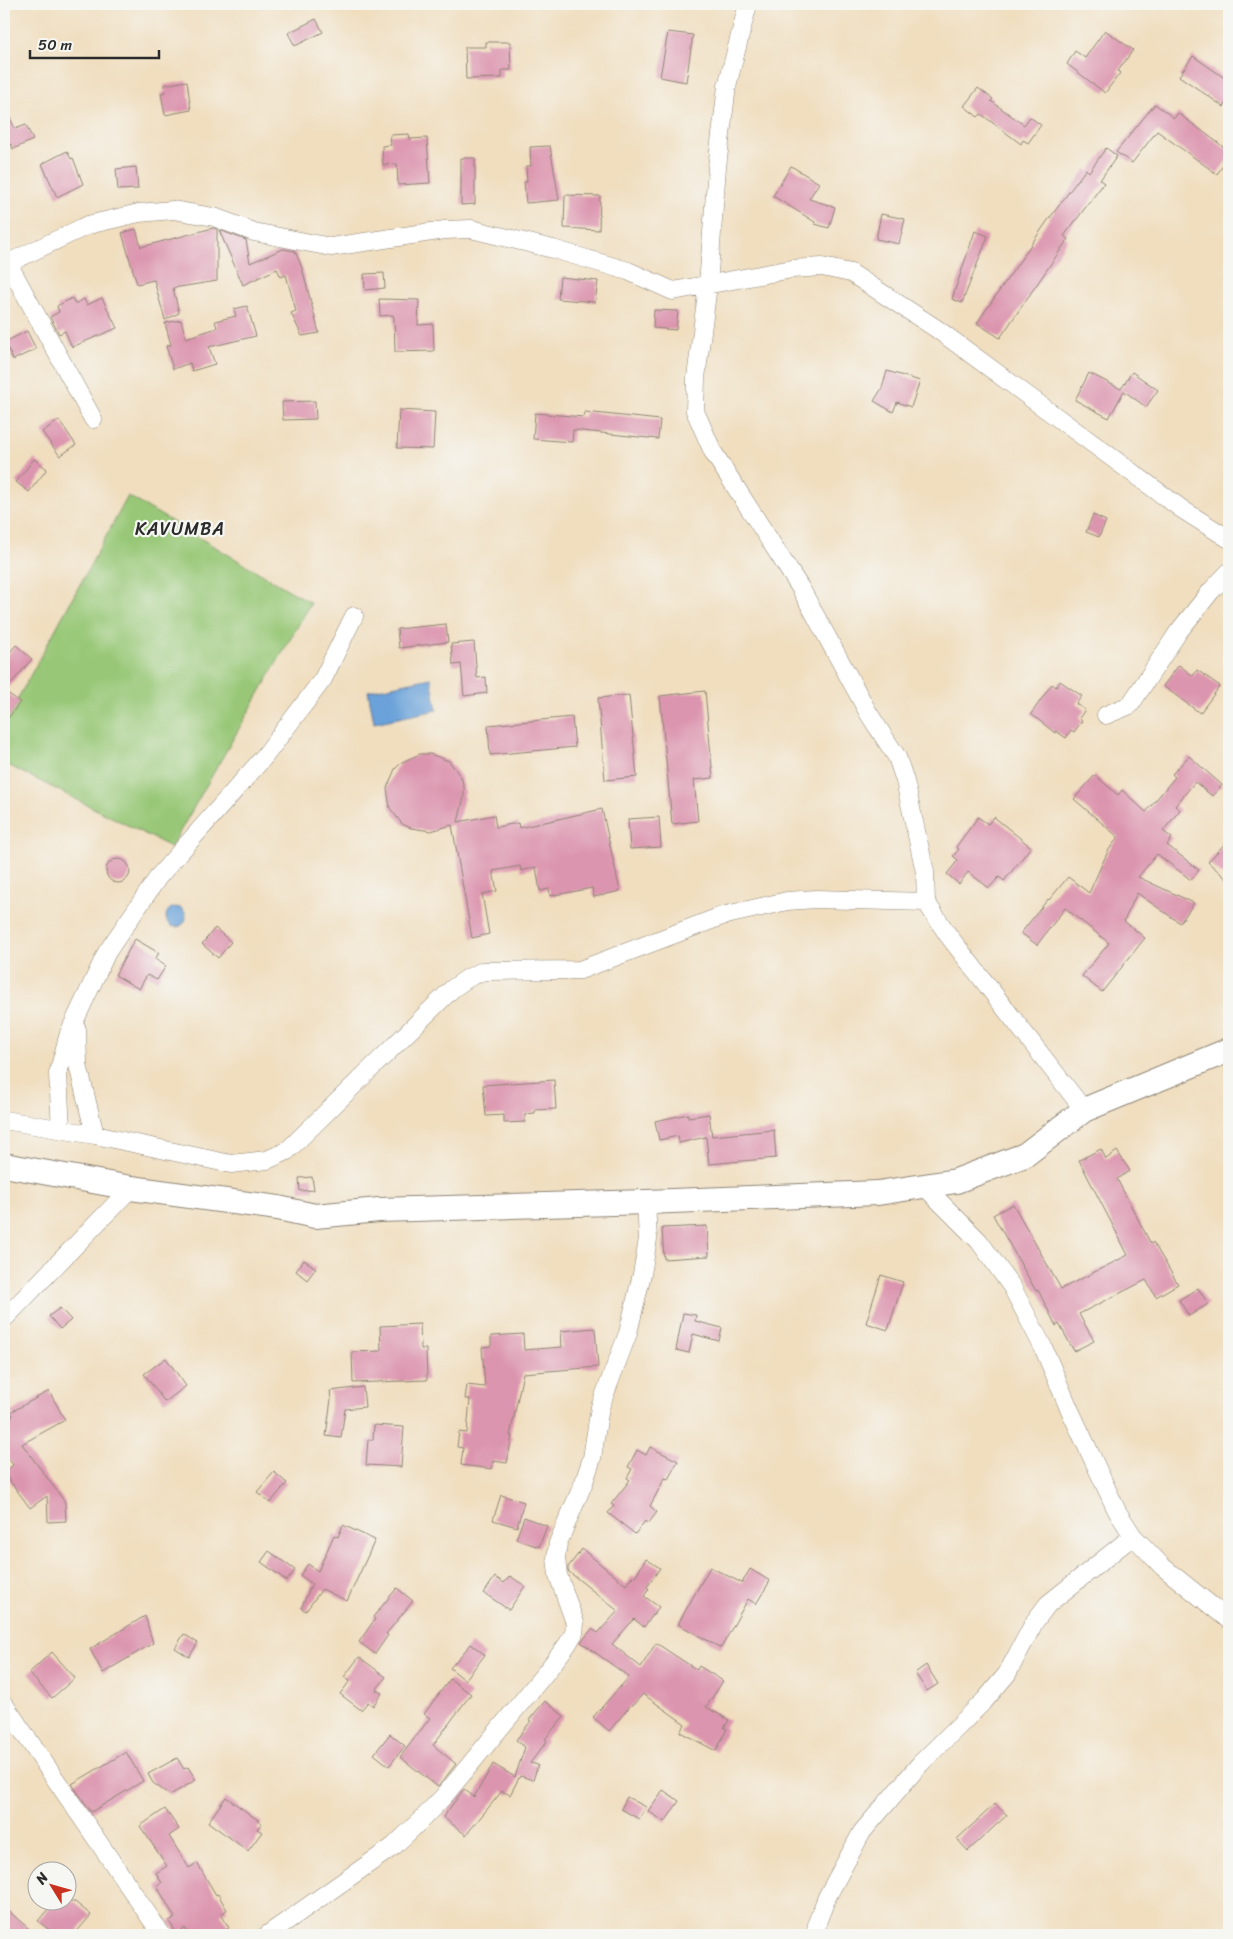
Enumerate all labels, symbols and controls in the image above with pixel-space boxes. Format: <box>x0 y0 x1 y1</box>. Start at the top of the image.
scale bar <box>30 28 159 60</box>
text: 50 m <box>38 32 73 58</box>
district label: KAVUMBA <box>135 513 225 545</box>
north arrow <box>28 1862 78 1912</box>
text: N <box>29 1867 55 1891</box>

